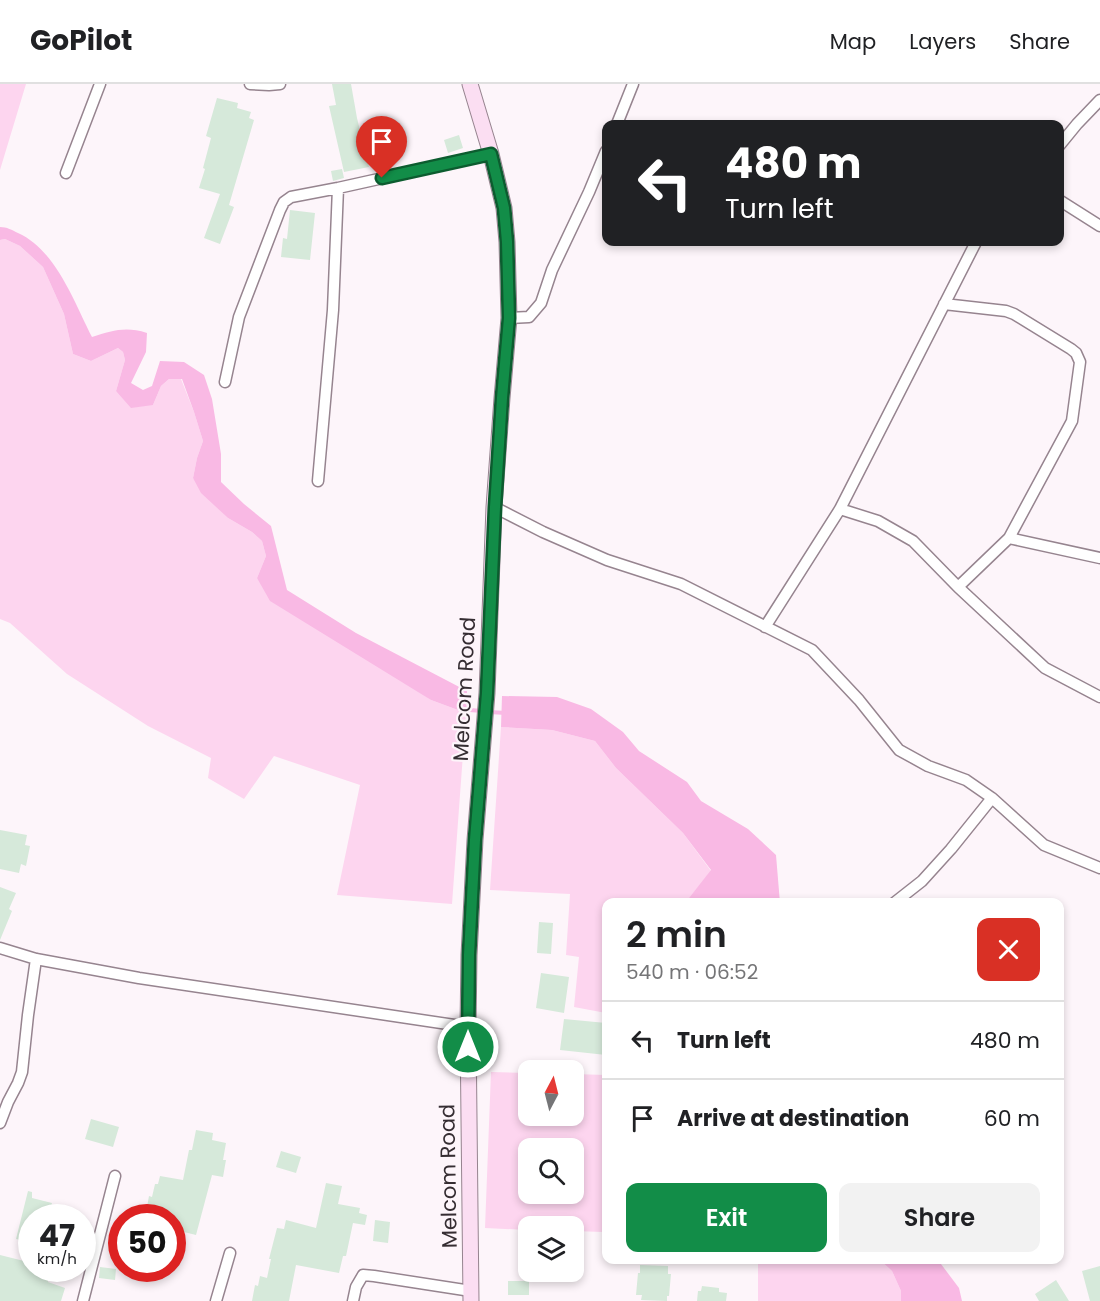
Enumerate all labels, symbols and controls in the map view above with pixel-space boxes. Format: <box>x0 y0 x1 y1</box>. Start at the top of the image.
text: GoPilot <box>30 21 132 60</box>
text: Map <box>830 27 876 56</box>
text: Layers <box>909 27 976 56</box>
text: Share <box>1009 27 1070 56</box>
pin <box>356 116 407 178</box>
icon: arrive <box>365 125 398 158</box>
text: 480 m <box>725 134 861 193</box>
icon: left <box>626 144 704 222</box>
text: Turn left <box>725 190 834 227</box>
street label: Melcom Road <box>446 616 482 762</box>
text: 2 min <box>626 909 727 960</box>
button: close <box>977 918 1040 981</box>
text: 540 m · 06:52 <box>626 958 758 986</box>
position arrow <box>436 1015 500 1079</box>
icon: left <box>626 1024 659 1057</box>
text: Turn left <box>677 1025 771 1056</box>
text: 480 m <box>970 1025 1040 1056</box>
north arrow <box>518 1060 584 1126</box>
map controls <box>518 1060 584 1282</box>
icon: arrive <box>626 1102 659 1135</box>
text: Arrive at destination <box>677 1103 909 1134</box>
text: 60 m <box>984 1103 1040 1134</box>
street label: Melcom Road <box>432 1104 464 1248</box>
button: search <box>518 1138 584 1204</box>
button: Exit <box>626 1183 827 1252</box>
button: Share <box>839 1183 1040 1252</box>
speed limit sign: 50 <box>108 1204 186 1282</box>
text: 47 <box>39 1214 75 1257</box>
button: layers <box>518 1216 584 1282</box>
text: km/h <box>37 1248 77 1269</box>

